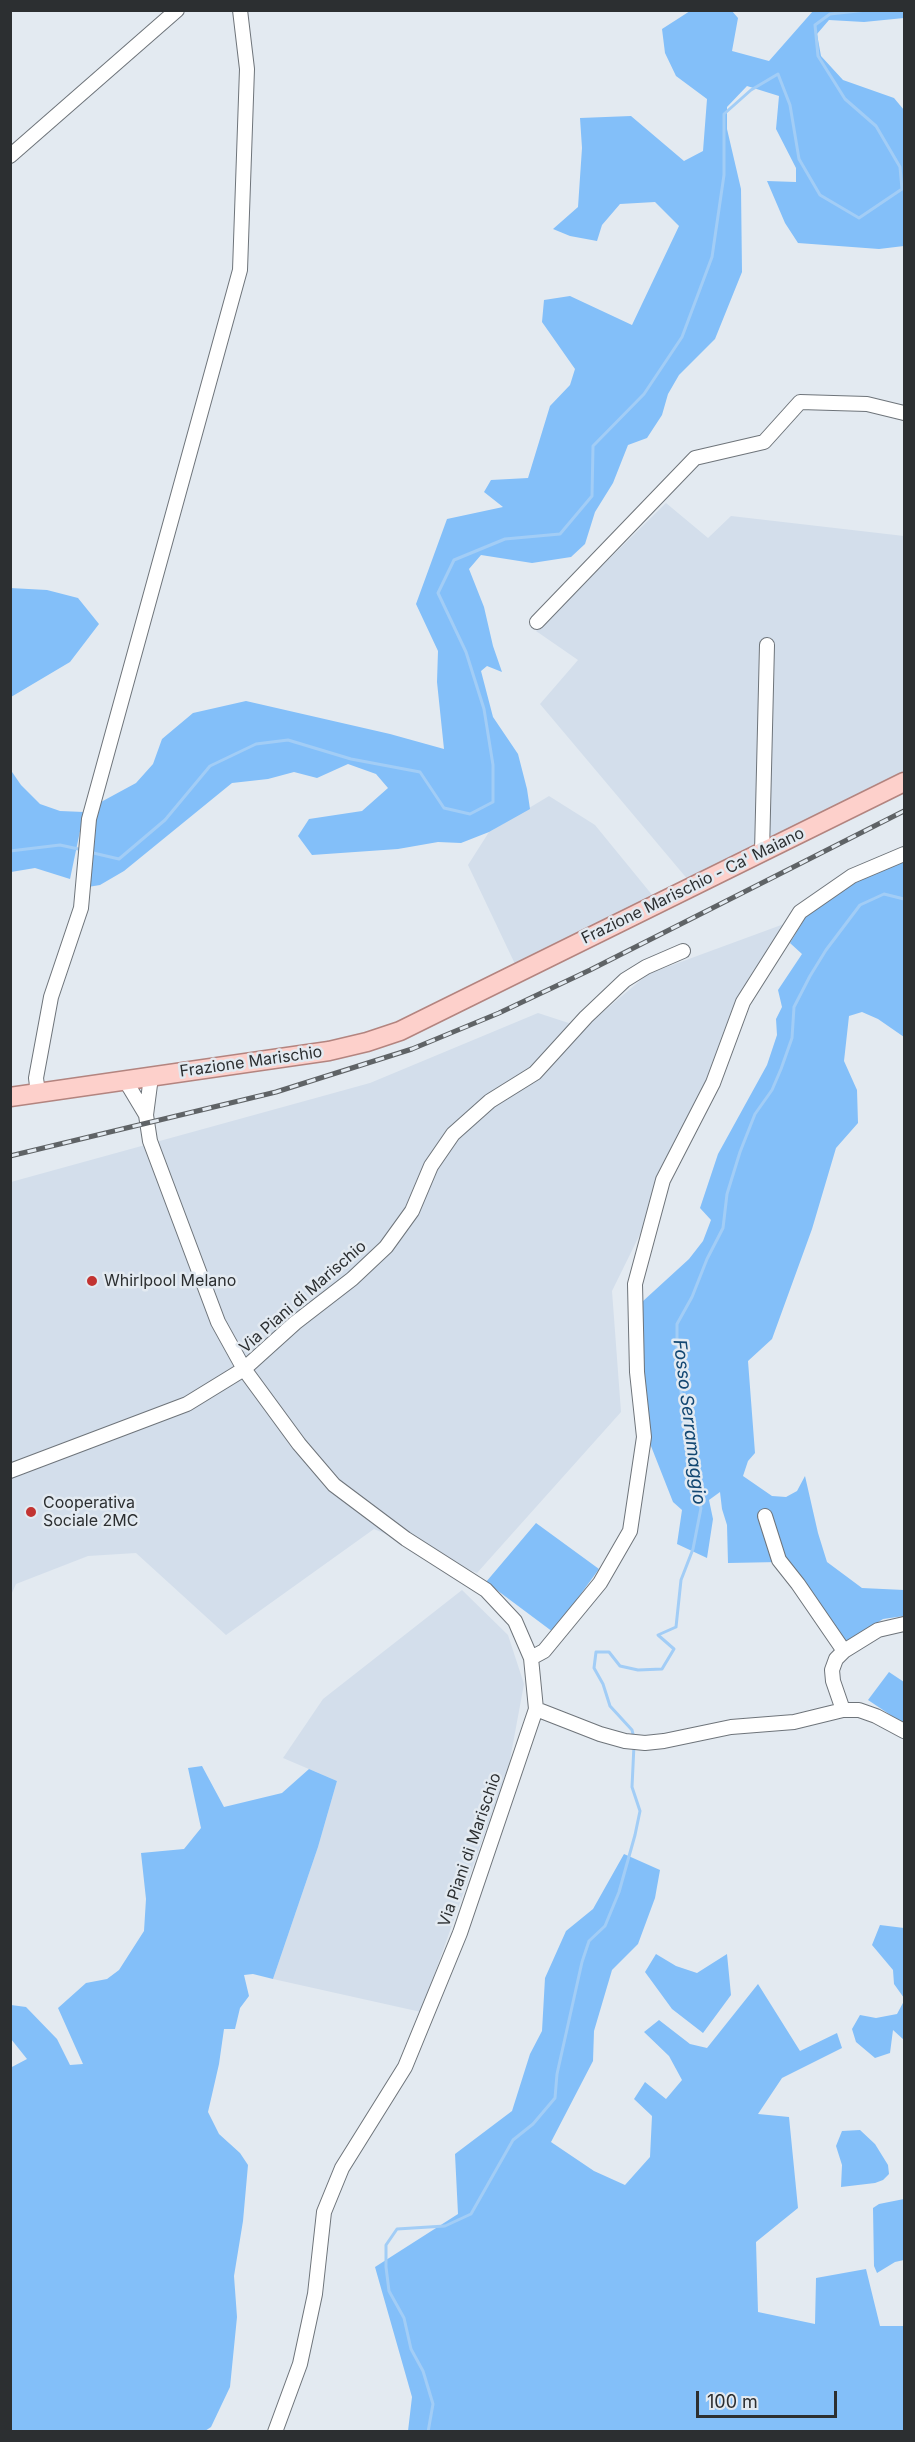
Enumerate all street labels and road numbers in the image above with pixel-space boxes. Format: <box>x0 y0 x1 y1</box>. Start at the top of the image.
street label: Frazione Marischio - Ca' Maiano <box>579 824 807 948</box>
street label: Frazione Marischio <box>179 1042 323 1082</box>
street label: Via Piani di Marischio <box>236 1237 370 1357</box>
street label: Via Piani di Marischio <box>435 1770 505 1930</box>

